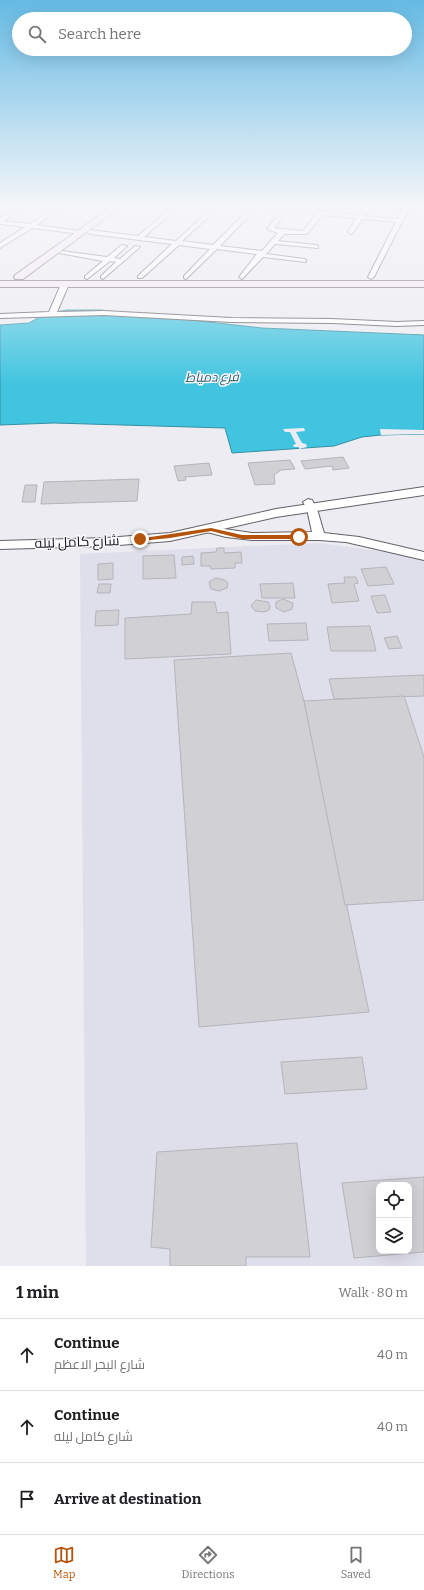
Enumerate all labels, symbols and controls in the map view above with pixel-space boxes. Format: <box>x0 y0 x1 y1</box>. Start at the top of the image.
search box <box>12 12 412 56</box>
icon: search <box>26 23 48 45</box>
text: Search here <box>58 25 141 43</box>
water label: فرع دمياط <box>185 369 240 387</box>
route start <box>290 528 308 546</box>
route end <box>131 530 149 548</box>
street label: شارع كامل ليله <box>34 532 120 552</box>
map controls <box>376 1182 412 1254</box>
button: locate <box>376 1182 412 1218</box>
button: layers <box>376 1218 412 1254</box>
text: 1 min <box>16 1282 59 1303</box>
text: Walk · 80 m <box>338 1285 408 1300</box>
text: Continue <box>54 1334 120 1352</box>
icon: ahead <box>16 1344 38 1366</box>
text: 40 m <box>377 1347 408 1362</box>
text: شارع البحر الاعظم <box>54 1357 145 1372</box>
text: Continue <box>54 1406 120 1424</box>
icon: ahead <box>16 1416 38 1438</box>
text: 40 m <box>377 1419 408 1434</box>
text: شارع كامل ليله <box>54 1429 133 1444</box>
icon: arrive <box>16 1488 38 1510</box>
text: Arrive at destination <box>54 1490 201 1508</box>
tab: Map <box>53 1544 75 1581</box>
tab: Directions <box>182 1544 234 1581</box>
tab: Saved <box>341 1544 371 1581</box>

